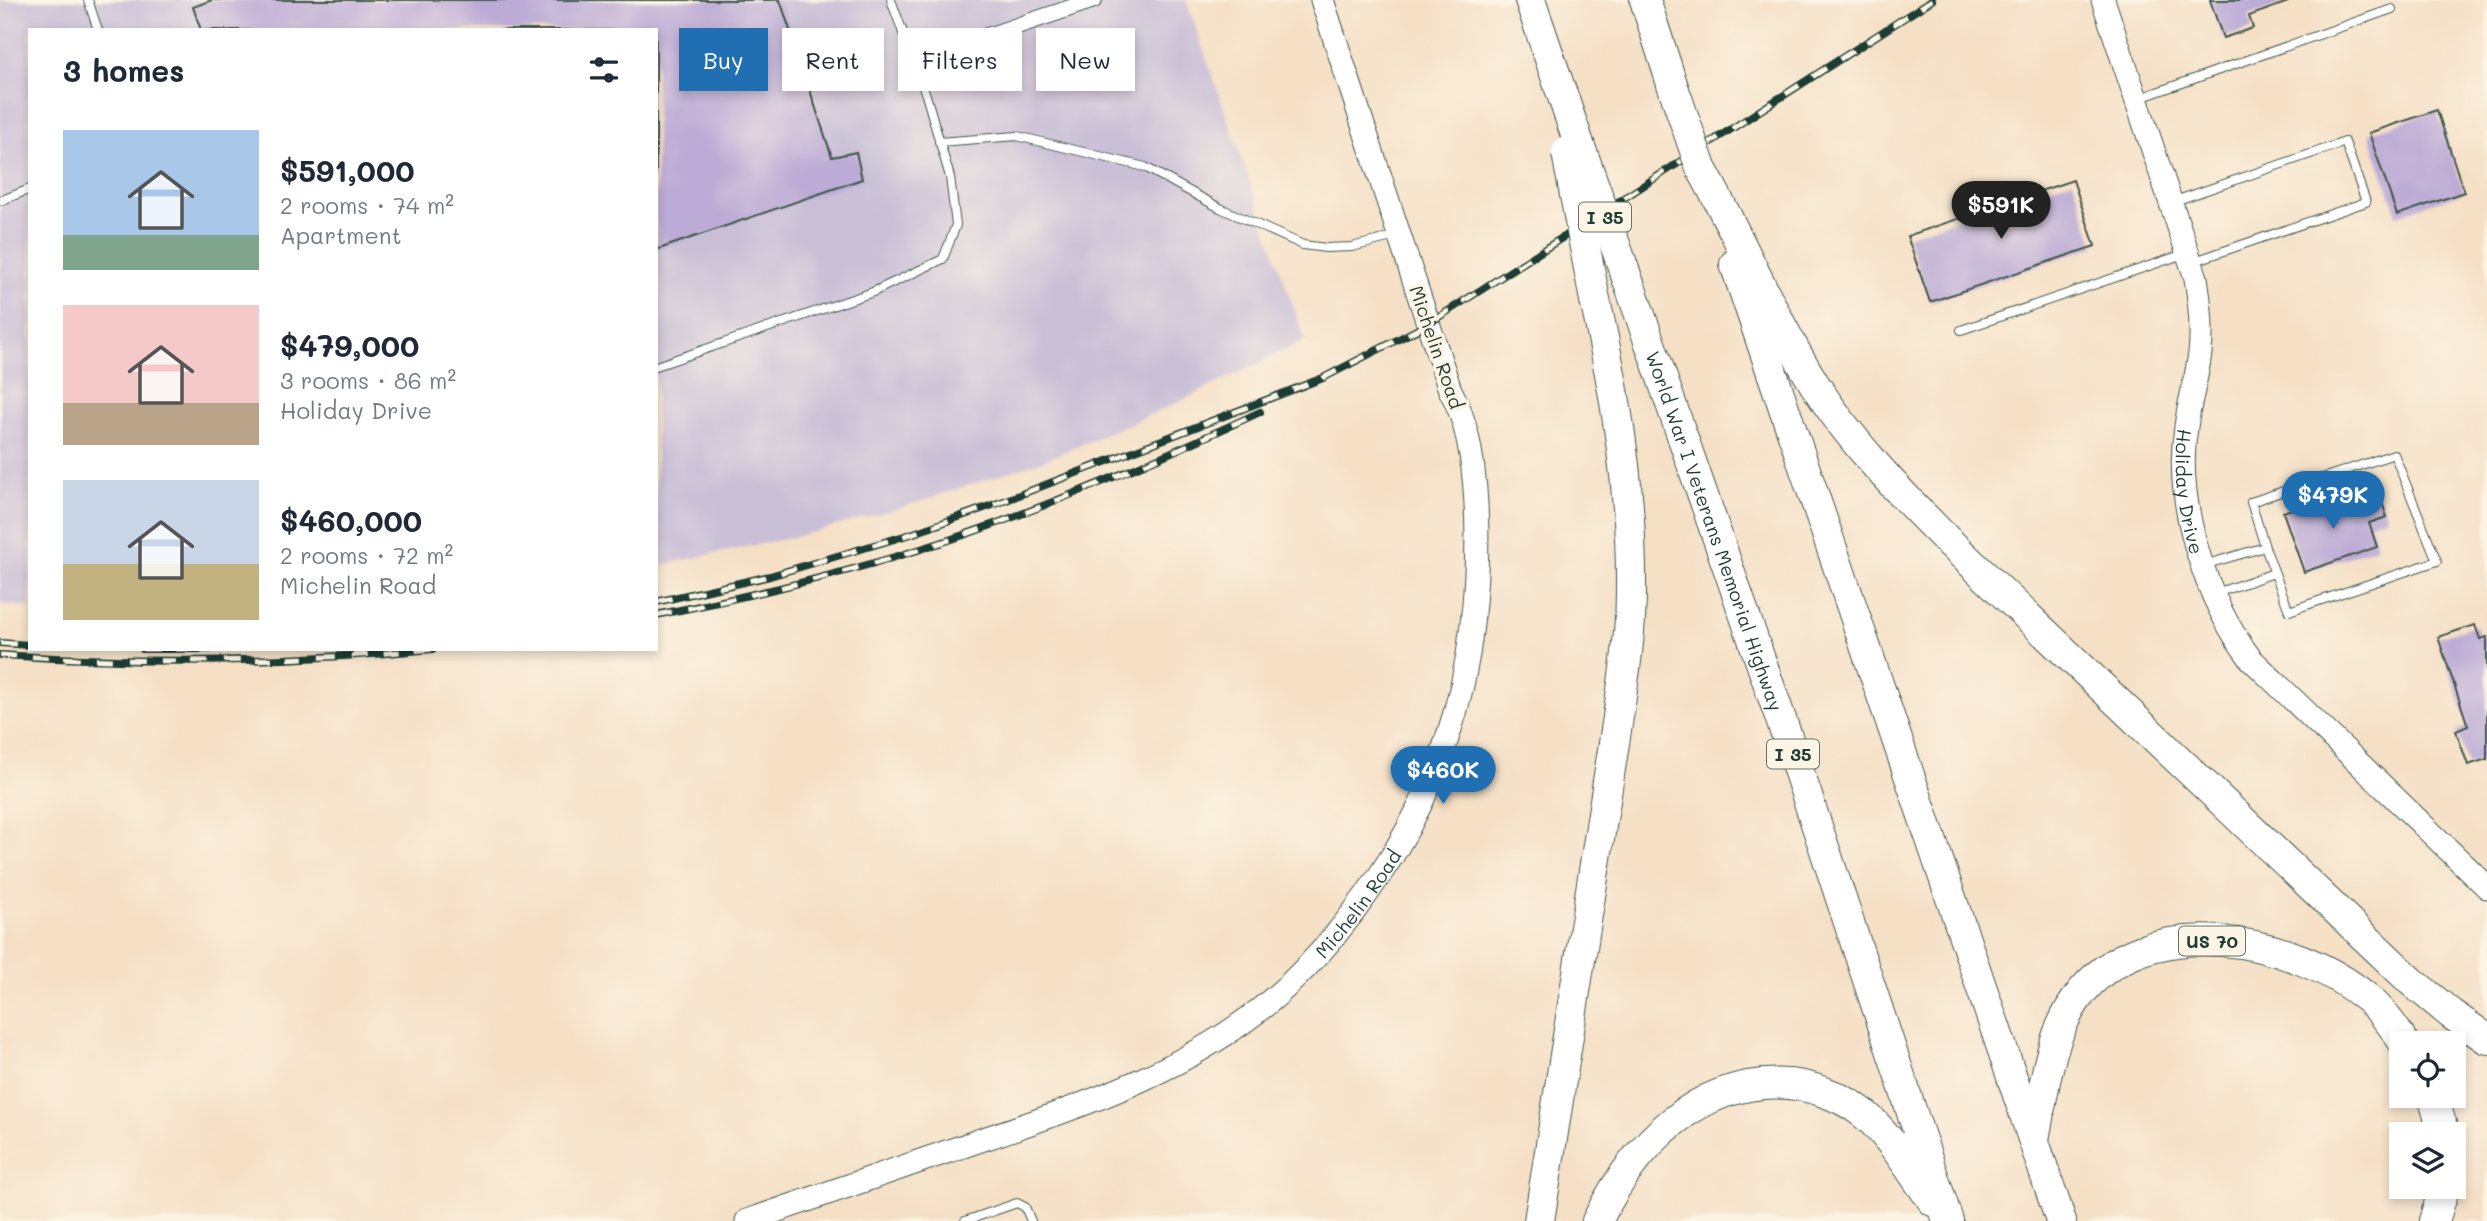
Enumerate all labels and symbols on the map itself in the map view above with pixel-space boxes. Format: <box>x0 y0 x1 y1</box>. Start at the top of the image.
pin: $591K <box>1952 182 2050 241</box>
road number: I 35 <box>1579 202 1631 232</box>
street label: Michelin Road <box>1404 282 1470 412</box>
street label: World War I Veterans Memorial Highway <box>1641 347 1789 714</box>
street label: Holiday Drive <box>2171 428 2210 557</box>
pin: $479K <box>2284 472 2382 531</box>
road number: I 35 <box>1767 740 1819 768</box>
pin: $460K <box>1394 746 1492 806</box>
street label: Michelin Road <box>1309 844 1406 963</box>
road number: US 70 <box>2179 926 2245 956</box>

